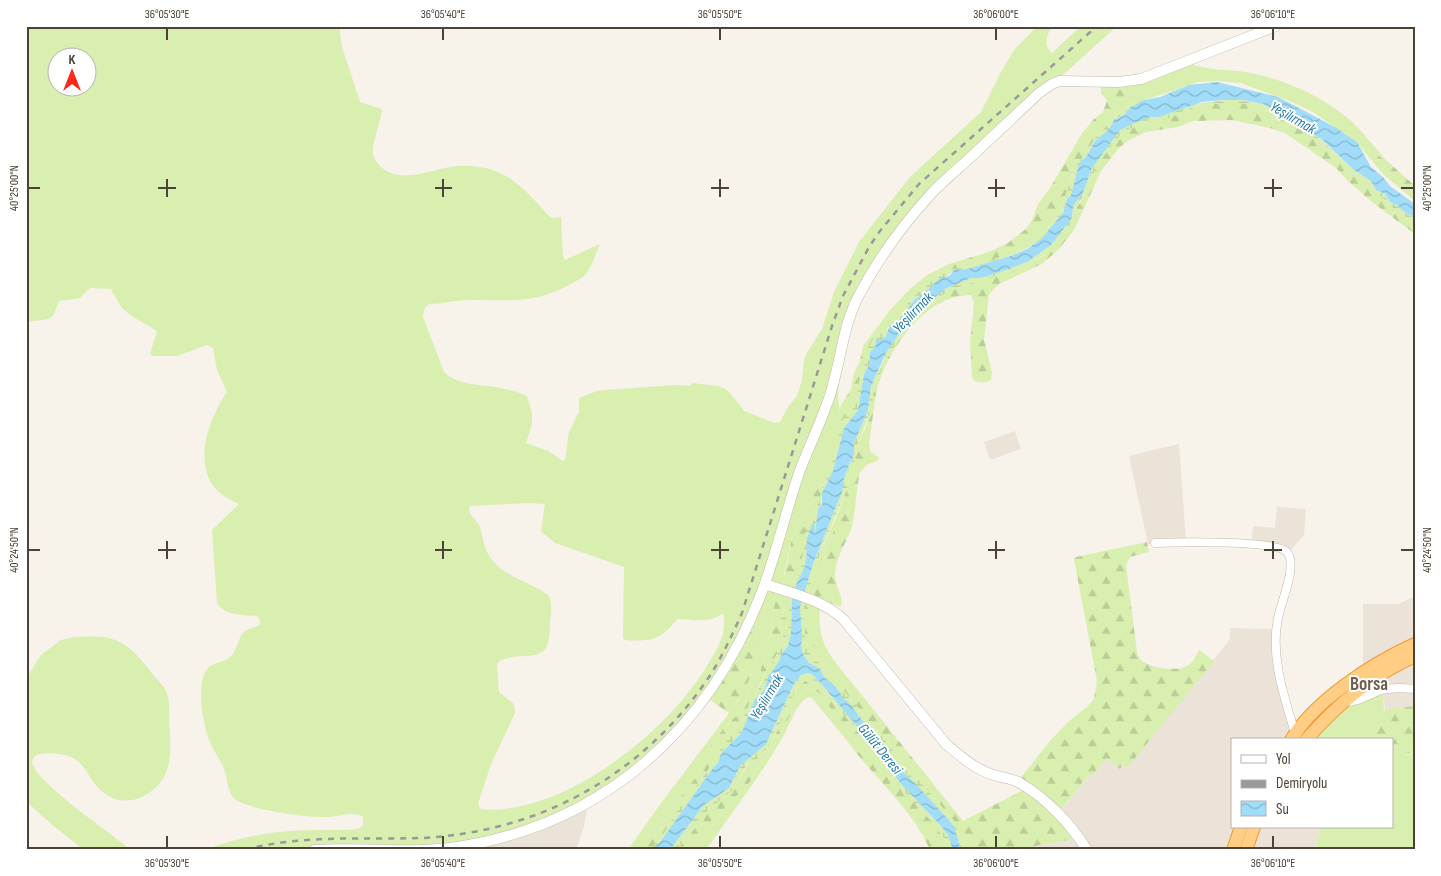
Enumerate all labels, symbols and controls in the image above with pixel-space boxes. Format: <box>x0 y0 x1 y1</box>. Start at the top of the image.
text: 36°05'30"E <box>145 7 189 22</box>
text: 36°05'40"E <box>421 7 465 22</box>
text: 36°05'50"E <box>698 7 742 22</box>
text: 36°06'00"E <box>973 7 1019 22</box>
text: 36°06'10"E <box>1251 7 1295 22</box>
north arrow <box>48 48 98 98</box>
text: K <box>69 51 76 68</box>
water label: Yeşilırmak <box>1267 97 1320 139</box>
text: 40°25'00"N <box>7 165 22 211</box>
text: 40°25'00"N <box>1420 165 1435 211</box>
water label: Yeşilırmak <box>889 288 937 338</box>
text: 40°24'50"N <box>7 527 22 573</box>
text: 40°24'50"N <box>1420 527 1435 573</box>
water label: Yeşilırmak <box>746 670 788 723</box>
district label: Borsa <box>1350 673 1388 696</box>
water label: Gülüt Deresi <box>854 720 907 779</box>
legend <box>1231 738 1394 828</box>
text: Yol <box>1276 750 1291 769</box>
text: Demiryolu <box>1276 774 1327 793</box>
text: Su <box>1276 800 1289 819</box>
text: 36°05'30"E <box>145 856 189 871</box>
text: 36°05'40"E <box>421 856 465 871</box>
text: 36°05'50"E <box>698 856 742 871</box>
text: 36°06'00"E <box>973 856 1019 871</box>
text: 36°06'10"E <box>1251 856 1295 871</box>

